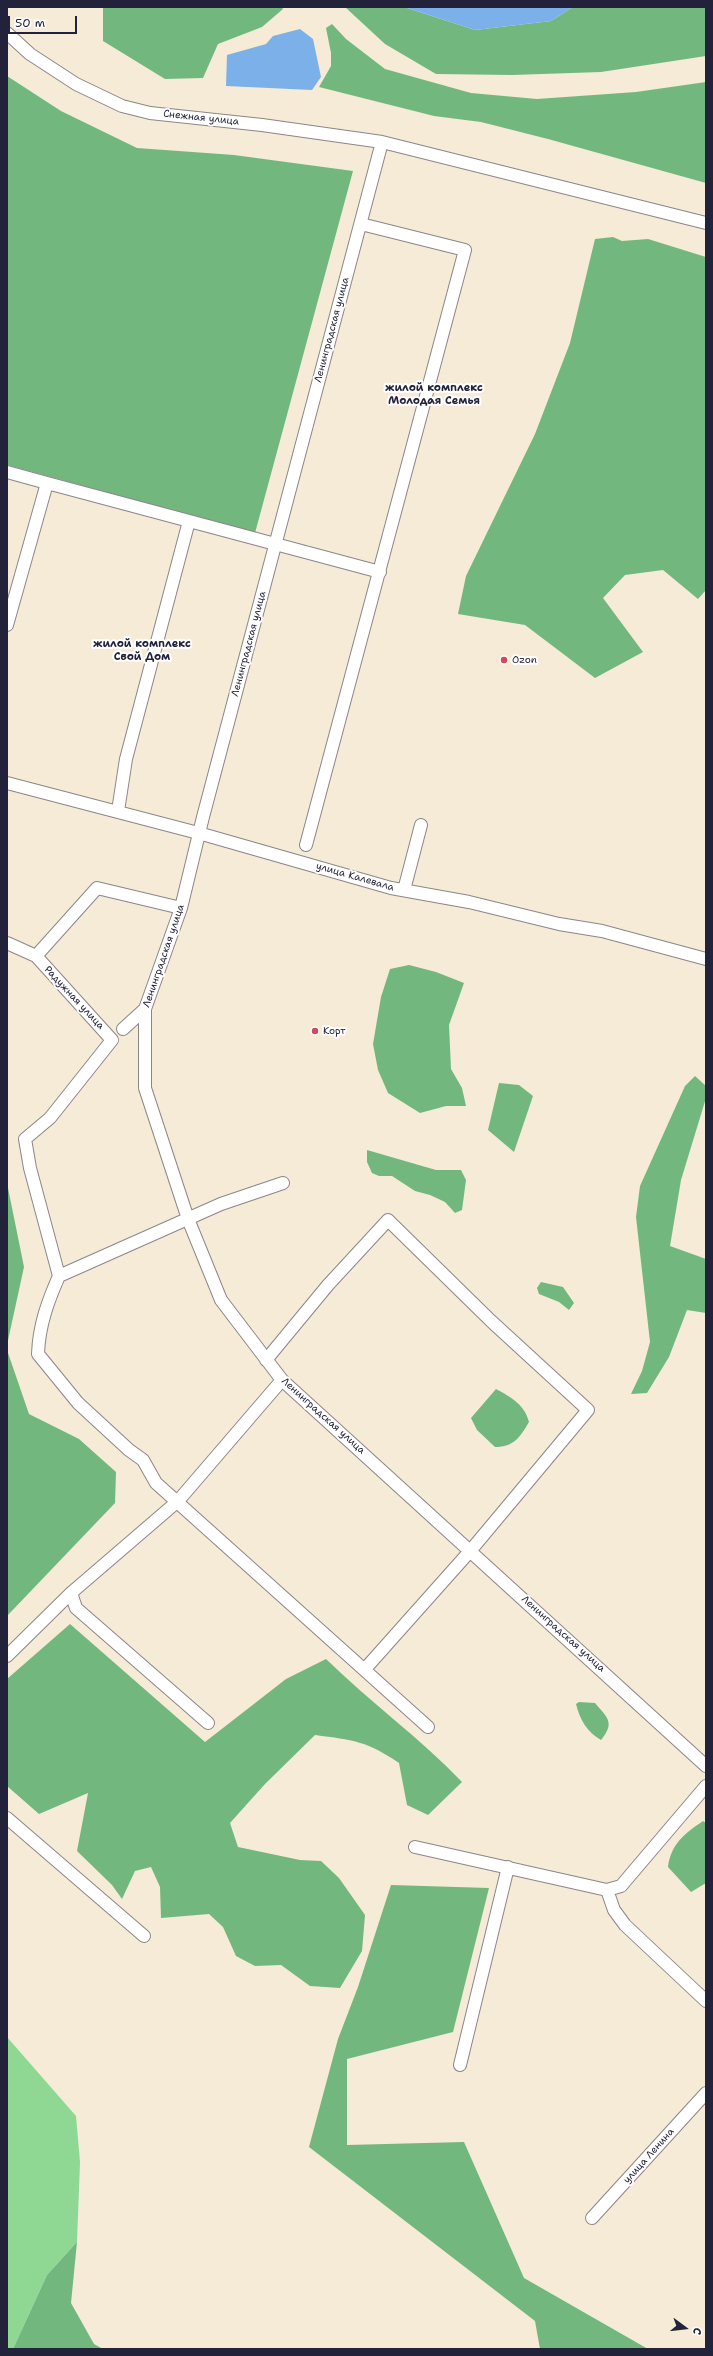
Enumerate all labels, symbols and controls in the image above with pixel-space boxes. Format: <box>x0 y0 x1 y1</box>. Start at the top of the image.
scale bar <box>10 8 79 34</box>
text: 50 m <box>15 15 45 31</box>
street label: Снежная улица <box>163 108 239 128</box>
street label: Ленинградская улица <box>312 276 352 384</box>
district label: жилой комплекс Молодая Семья <box>385 381 483 407</box>
street label: Ленинградская улица <box>229 590 269 698</box>
district label: жилой комплекс Свой Дом <box>93 637 191 663</box>
place label: Ozon <box>512 654 537 666</box>
marker: Ozon <box>499 655 509 665</box>
street label: улица Калевала <box>315 860 395 894</box>
street label: Ленинградская улица <box>141 903 187 1009</box>
street label: Радужная улица <box>42 964 106 1032</box>
place label: Корт <box>323 1025 345 1037</box>
marker: Корт <box>310 1026 320 1036</box>
street label: Ленинградская улица <box>279 1375 367 1457</box>
street label: Ленинградская улица <box>519 1593 607 1675</box>
street label: улица Ленина <box>621 2126 677 2186</box>
north arrow <box>665 2308 705 2348</box>
text: С <box>689 2326 705 2336</box>

